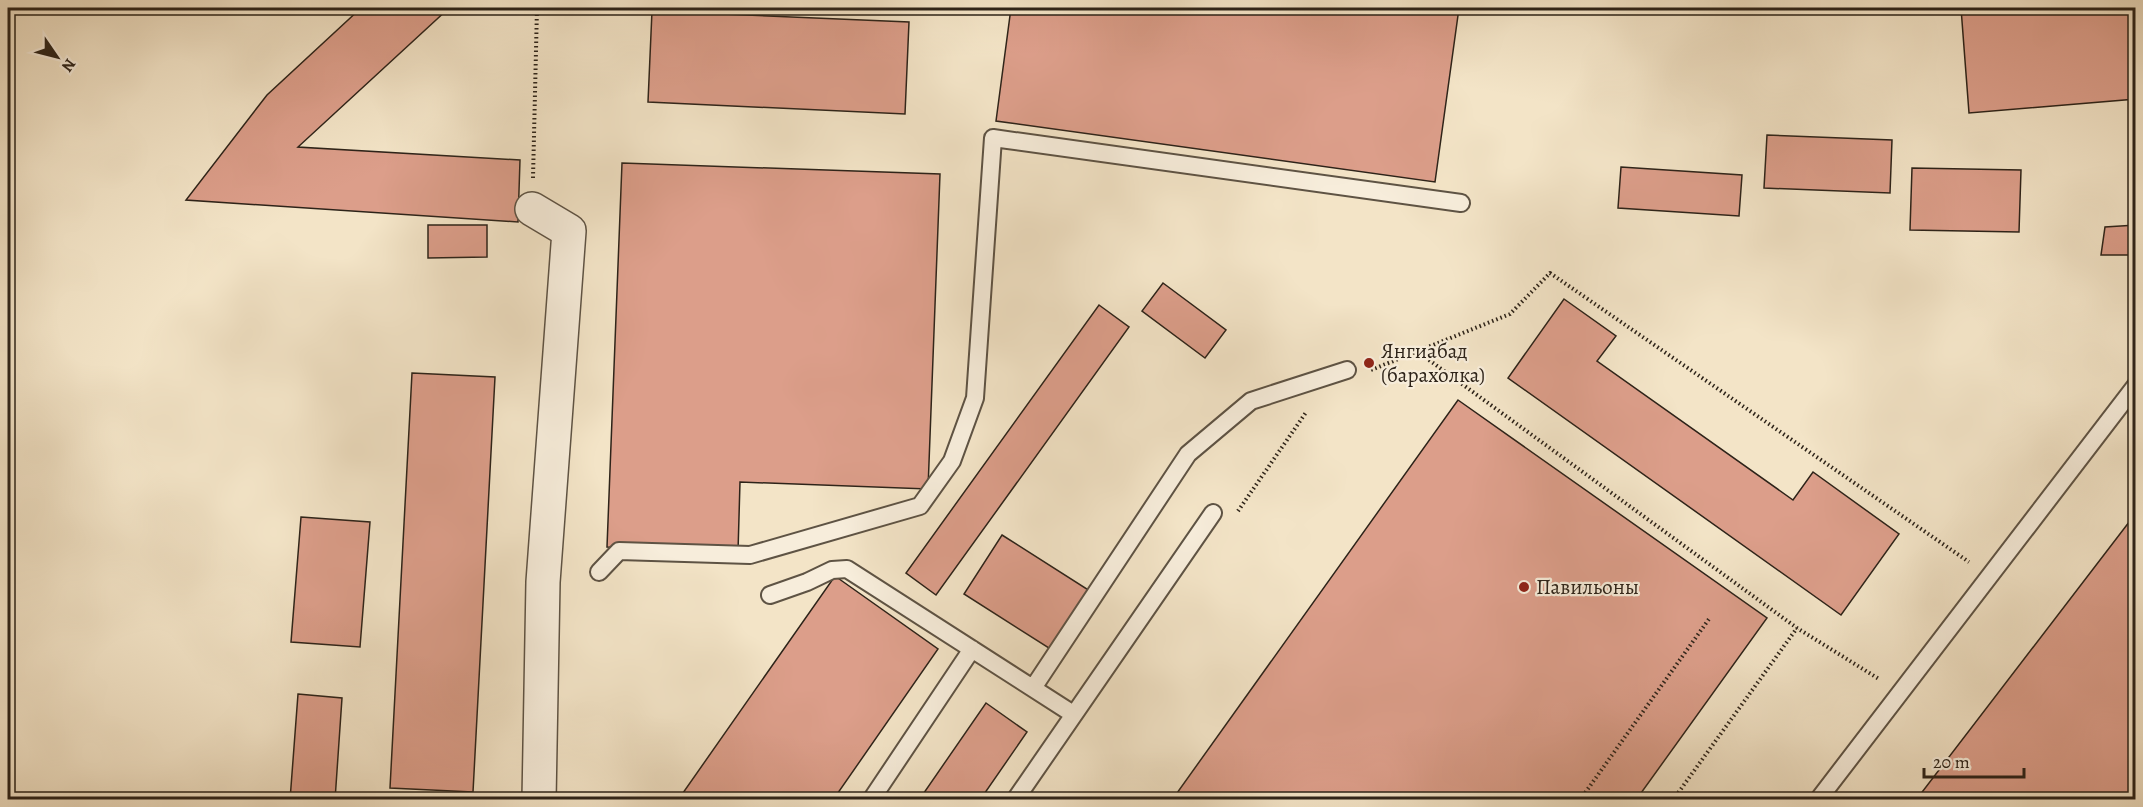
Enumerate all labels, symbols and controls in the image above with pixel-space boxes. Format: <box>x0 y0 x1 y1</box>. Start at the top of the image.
north arrow <box>27 27 87 87</box>
text: N <box>56 54 81 76</box>
place label: Янгиабад (барахолка) <box>1381 337 1485 389</box>
marker: Янгиабад (барахолка) <box>1362 356 1376 370</box>
place label: Павильоны <box>1536 573 1639 601</box>
marker: Павильоны <box>1517 580 1531 594</box>
scale bar <box>1924 741 2024 779</box>
text: 20 m <box>1933 750 1970 774</box>

